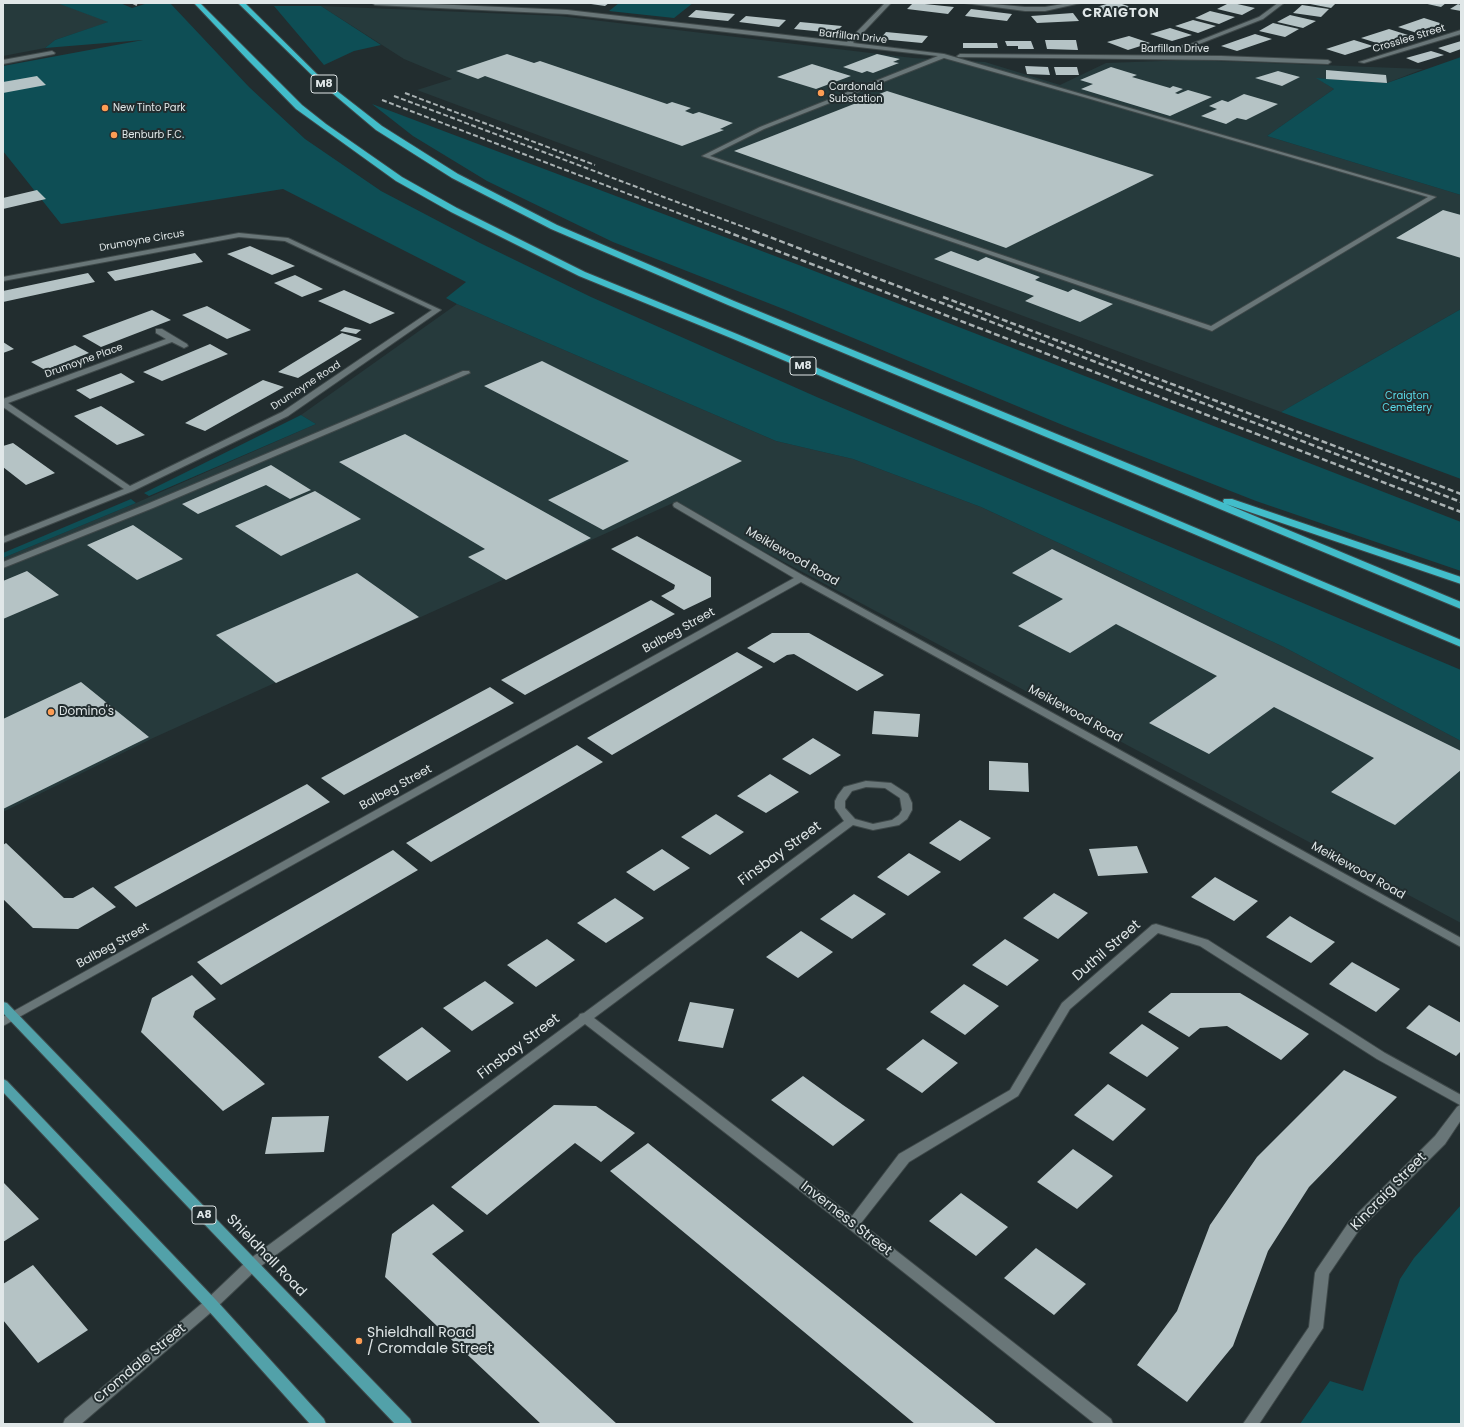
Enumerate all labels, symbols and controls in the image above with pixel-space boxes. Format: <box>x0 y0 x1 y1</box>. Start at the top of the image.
district label: CRAIGTON <box>1082 6 1160 22</box>
street label: Crosslee Street <box>1371 22 1447 56</box>
street label: Barfillan Drive <box>818 27 888 47</box>
street label: Barfillan Drive <box>1141 43 1209 55</box>
road number: M8 <box>311 75 337 93</box>
place label: Cardonald Substation <box>829 81 883 104</box>
marker: Cardonald Substation <box>816 88 826 98</box>
place label: New Tinto Park <box>113 102 186 114</box>
marker: New Tinto Park <box>100 103 110 113</box>
place label: Benburb F.C. <box>122 129 184 141</box>
marker: Benburb F.C. <box>109 130 119 140</box>
street label: Drumoyne Circus <box>98 228 186 254</box>
street label: Drumoyne Place <box>43 341 125 381</box>
road number: M8 <box>790 357 816 375</box>
street label: Drumoyne Road <box>269 359 343 413</box>
park label: Craigton Cemetery <box>1382 390 1432 414</box>
street label: Meiklewood Road <box>743 525 841 589</box>
street label: Balbeg Street <box>640 605 718 657</box>
street label: Meiklewood Road <box>1026 682 1124 746</box>
place label: Domino's <box>59 705 114 719</box>
marker: Domino's <box>46 707 56 717</box>
street label: Balbeg Street <box>357 762 435 814</box>
street label: Finsbay Street <box>735 818 825 890</box>
street label: Meiklewood Road <box>1309 839 1407 903</box>
street label: Duthil Street <box>1070 917 1144 985</box>
street label: Balbeg Street <box>74 920 152 972</box>
street label: Finsbay Street <box>475 1011 563 1083</box>
street label: Kincraig Street <box>1348 1150 1430 1234</box>
street label: Inverness Street <box>797 1178 895 1260</box>
road number: A8 <box>192 1206 216 1224</box>
street label: Shieldhall Road <box>223 1211 309 1301</box>
street label: Cromdale Street <box>90 1321 190 1407</box>
place label: Shieldhall Road / Cromdale Street <box>367 1325 493 1358</box>
marker: Shieldhall Road / Cromdale Street <box>354 1336 364 1346</box>

